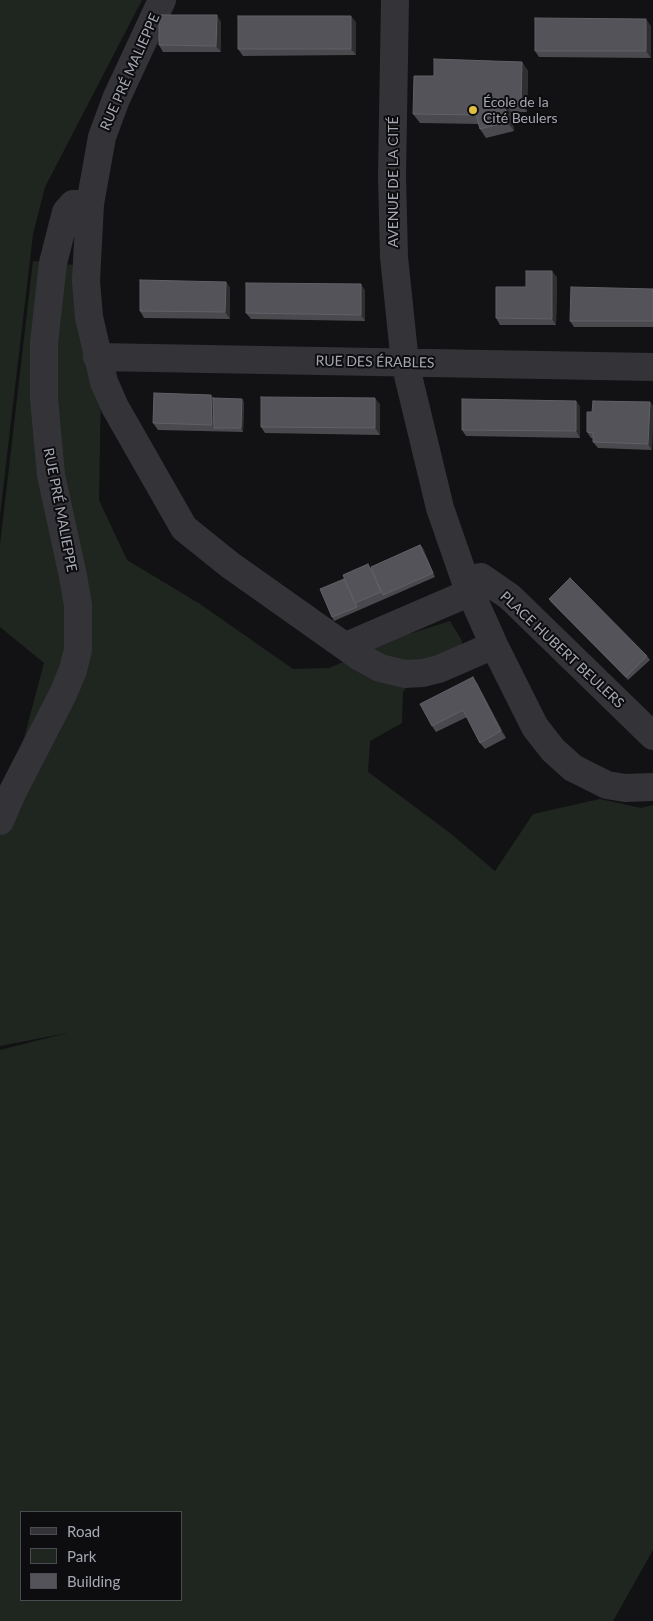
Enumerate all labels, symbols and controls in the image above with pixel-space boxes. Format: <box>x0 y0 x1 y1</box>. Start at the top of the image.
street label: RUE PRÉ MALIEPPE <box>97 11 163 133</box>
place label: École de la Cité Beulers <box>483 94 558 126</box>
marker: École de la Cité Beulers <box>467 104 479 116</box>
street label: AVENUE DE LA CITÉ <box>385 116 401 248</box>
street label: RUE DES ÉRABLES <box>315 353 435 371</box>
street label: RUE PRÉ MALIEPPE <box>40 447 80 573</box>
street label: PLACE HUBERT BEULERS <box>497 588 627 712</box>
legend <box>20 1511 182 1601</box>
text: Road <box>67 1522 100 1540</box>
text: Park <box>67 1547 96 1565</box>
text: Building <box>67 1572 120 1590</box>

